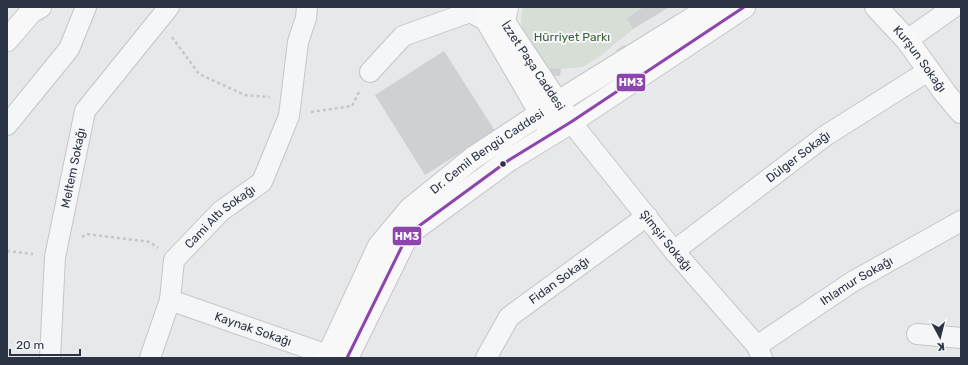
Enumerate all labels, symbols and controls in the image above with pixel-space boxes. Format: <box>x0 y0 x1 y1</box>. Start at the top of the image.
street label: İzzet Paşa Caddesi <box>498 19 568 113</box>
street label: Kurşun Sokağı <box>890 23 949 95</box>
park label: Hürriyet Parkı <box>534 30 610 44</box>
line badge: HM3 <box>616 73 646 92</box>
text: HM3 <box>619 76 643 89</box>
street label: Dr. Cemil Bengü Caddesi <box>427 106 547 197</box>
street label: Meltem Sokağı <box>58 127 88 209</box>
street label: Dülger Sokağı <box>763 128 833 185</box>
unlabelled marker <box>498 159 508 169</box>
street label: Cami Altı Sokağı <box>182 182 258 251</box>
street label: Şimşir Sokağı <box>637 207 695 274</box>
line badge: HM3 <box>392 226 422 246</box>
text: HM3 <box>395 230 419 243</box>
street label: Fidan Sokağı <box>526 254 592 307</box>
street label: Ihlamur Sokağı <box>818 254 895 308</box>
street label: Kaynak Sokağı <box>213 309 293 349</box>
north arrow <box>920 317 960 357</box>
scale bar <box>10 331 80 357</box>
text: 20 m <box>16 338 44 352</box>
text: K <box>936 340 946 353</box>

